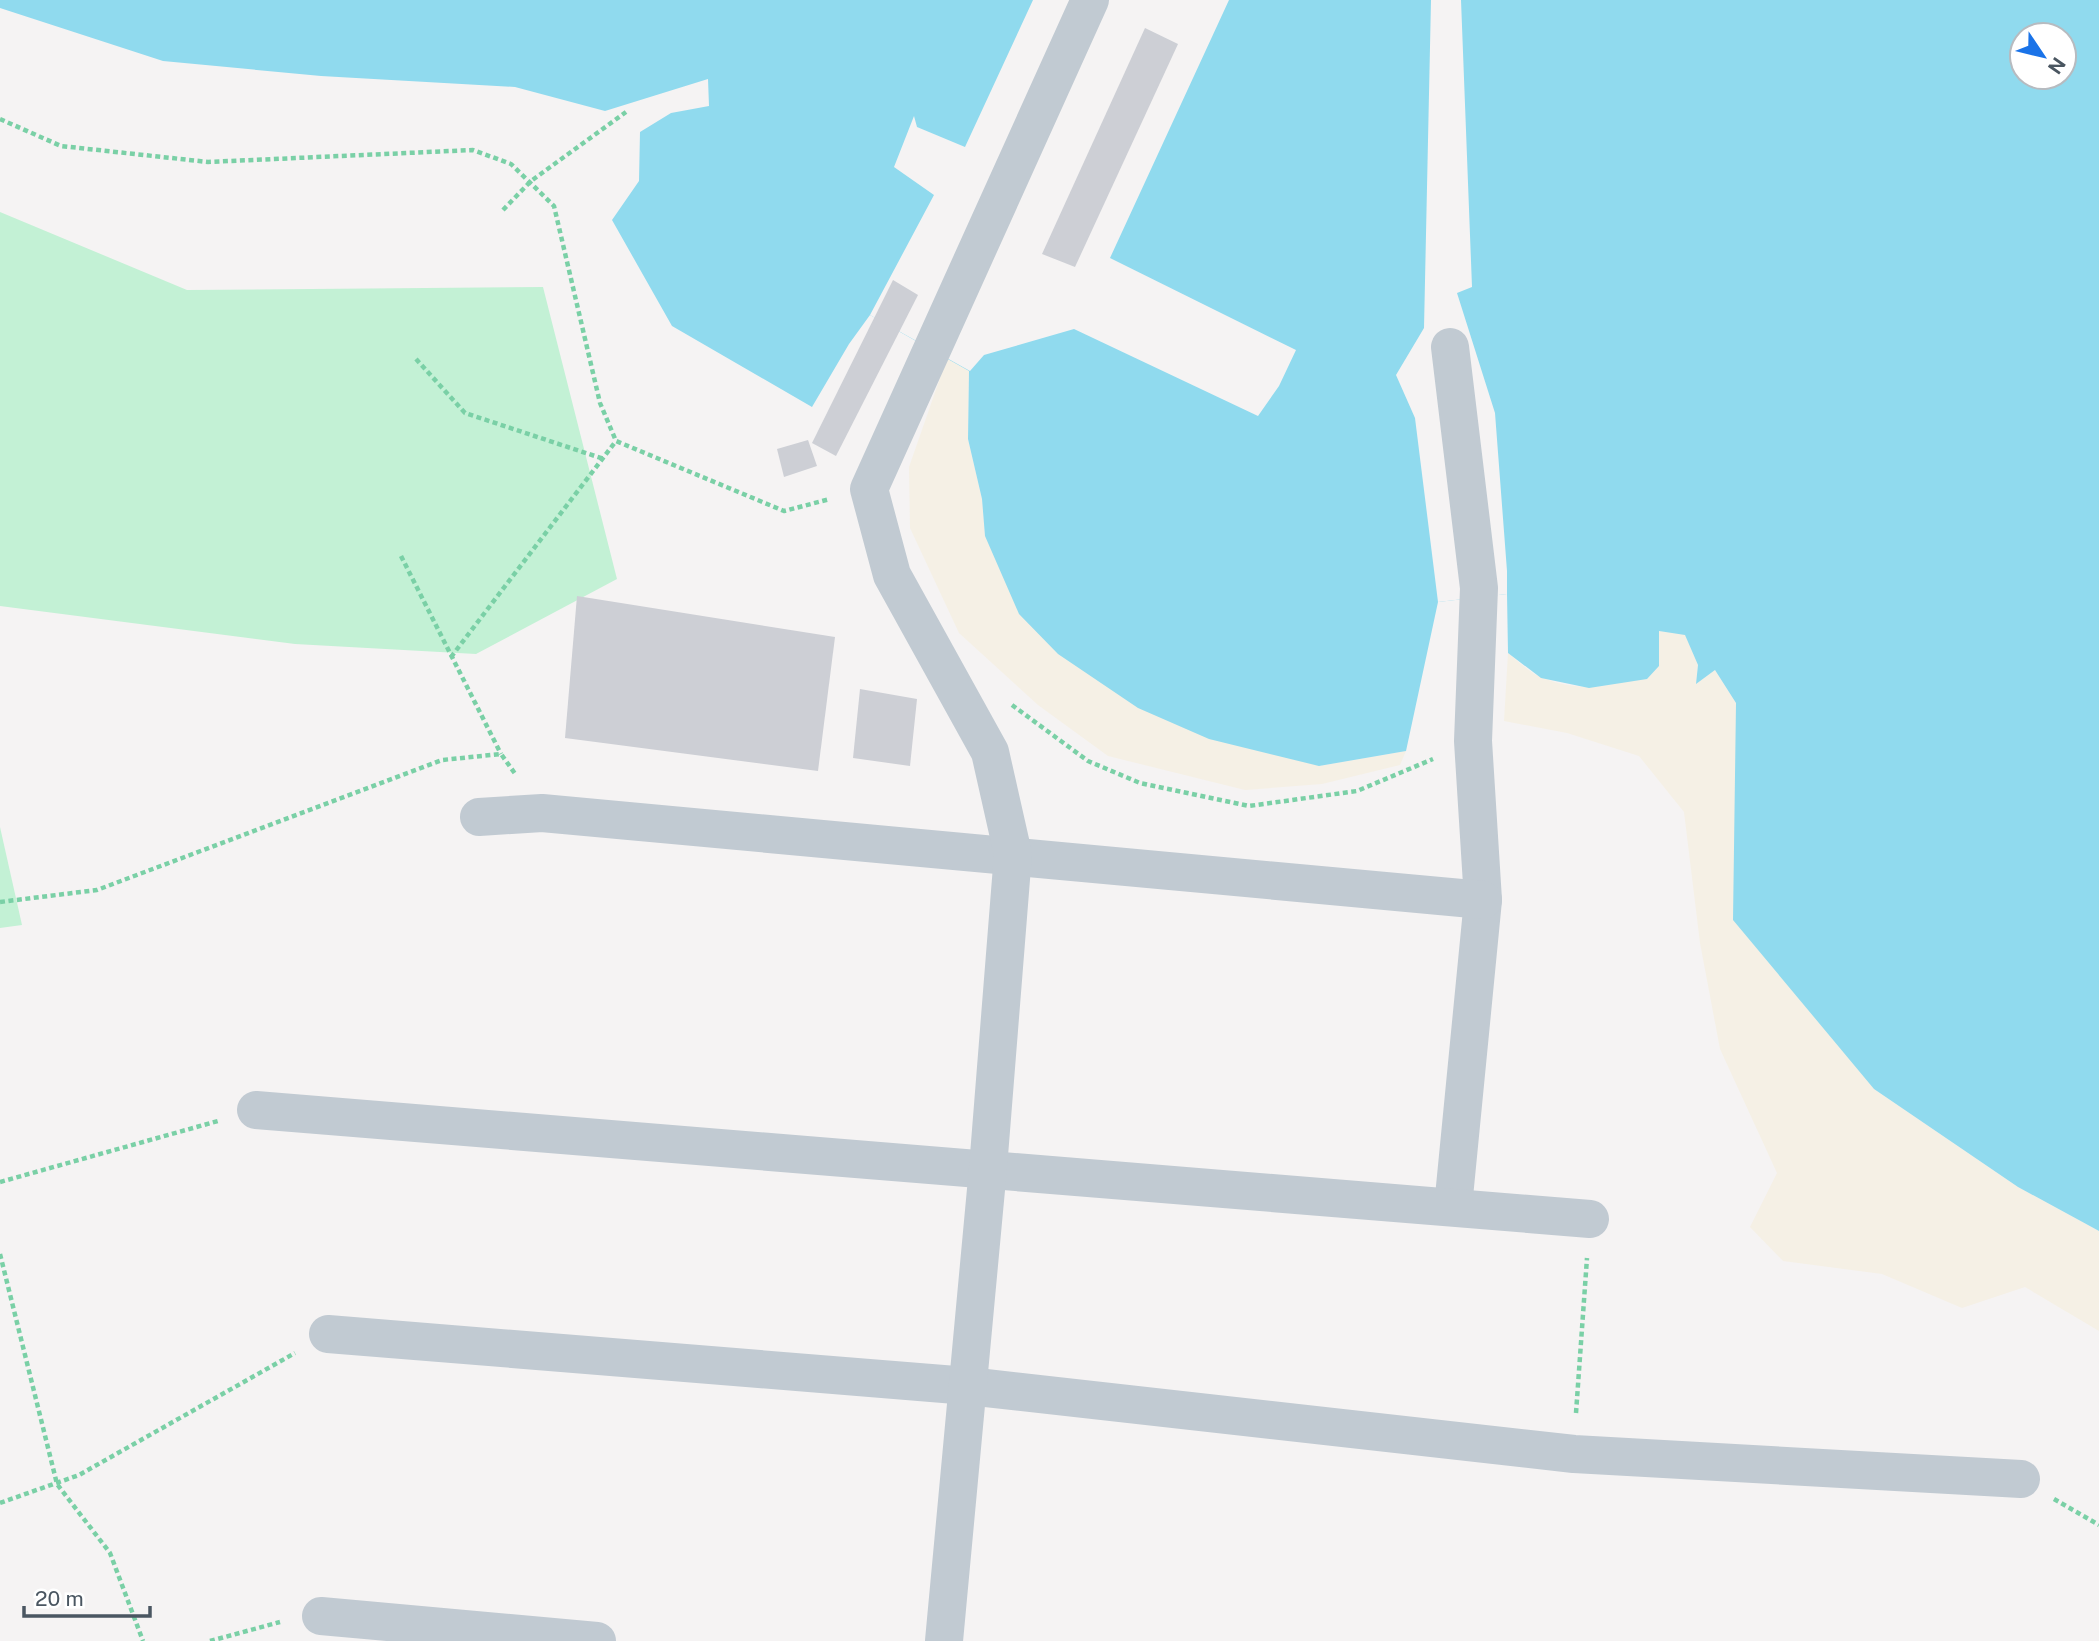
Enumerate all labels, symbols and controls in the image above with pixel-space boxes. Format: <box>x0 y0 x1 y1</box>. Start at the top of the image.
north arrow <box>2008 21 2078 91</box>
text: N <box>2044 53 2070 78</box>
scale bar <box>24 1574 150 1618</box>
text: 20 m <box>35 1586 84 1611</box>

